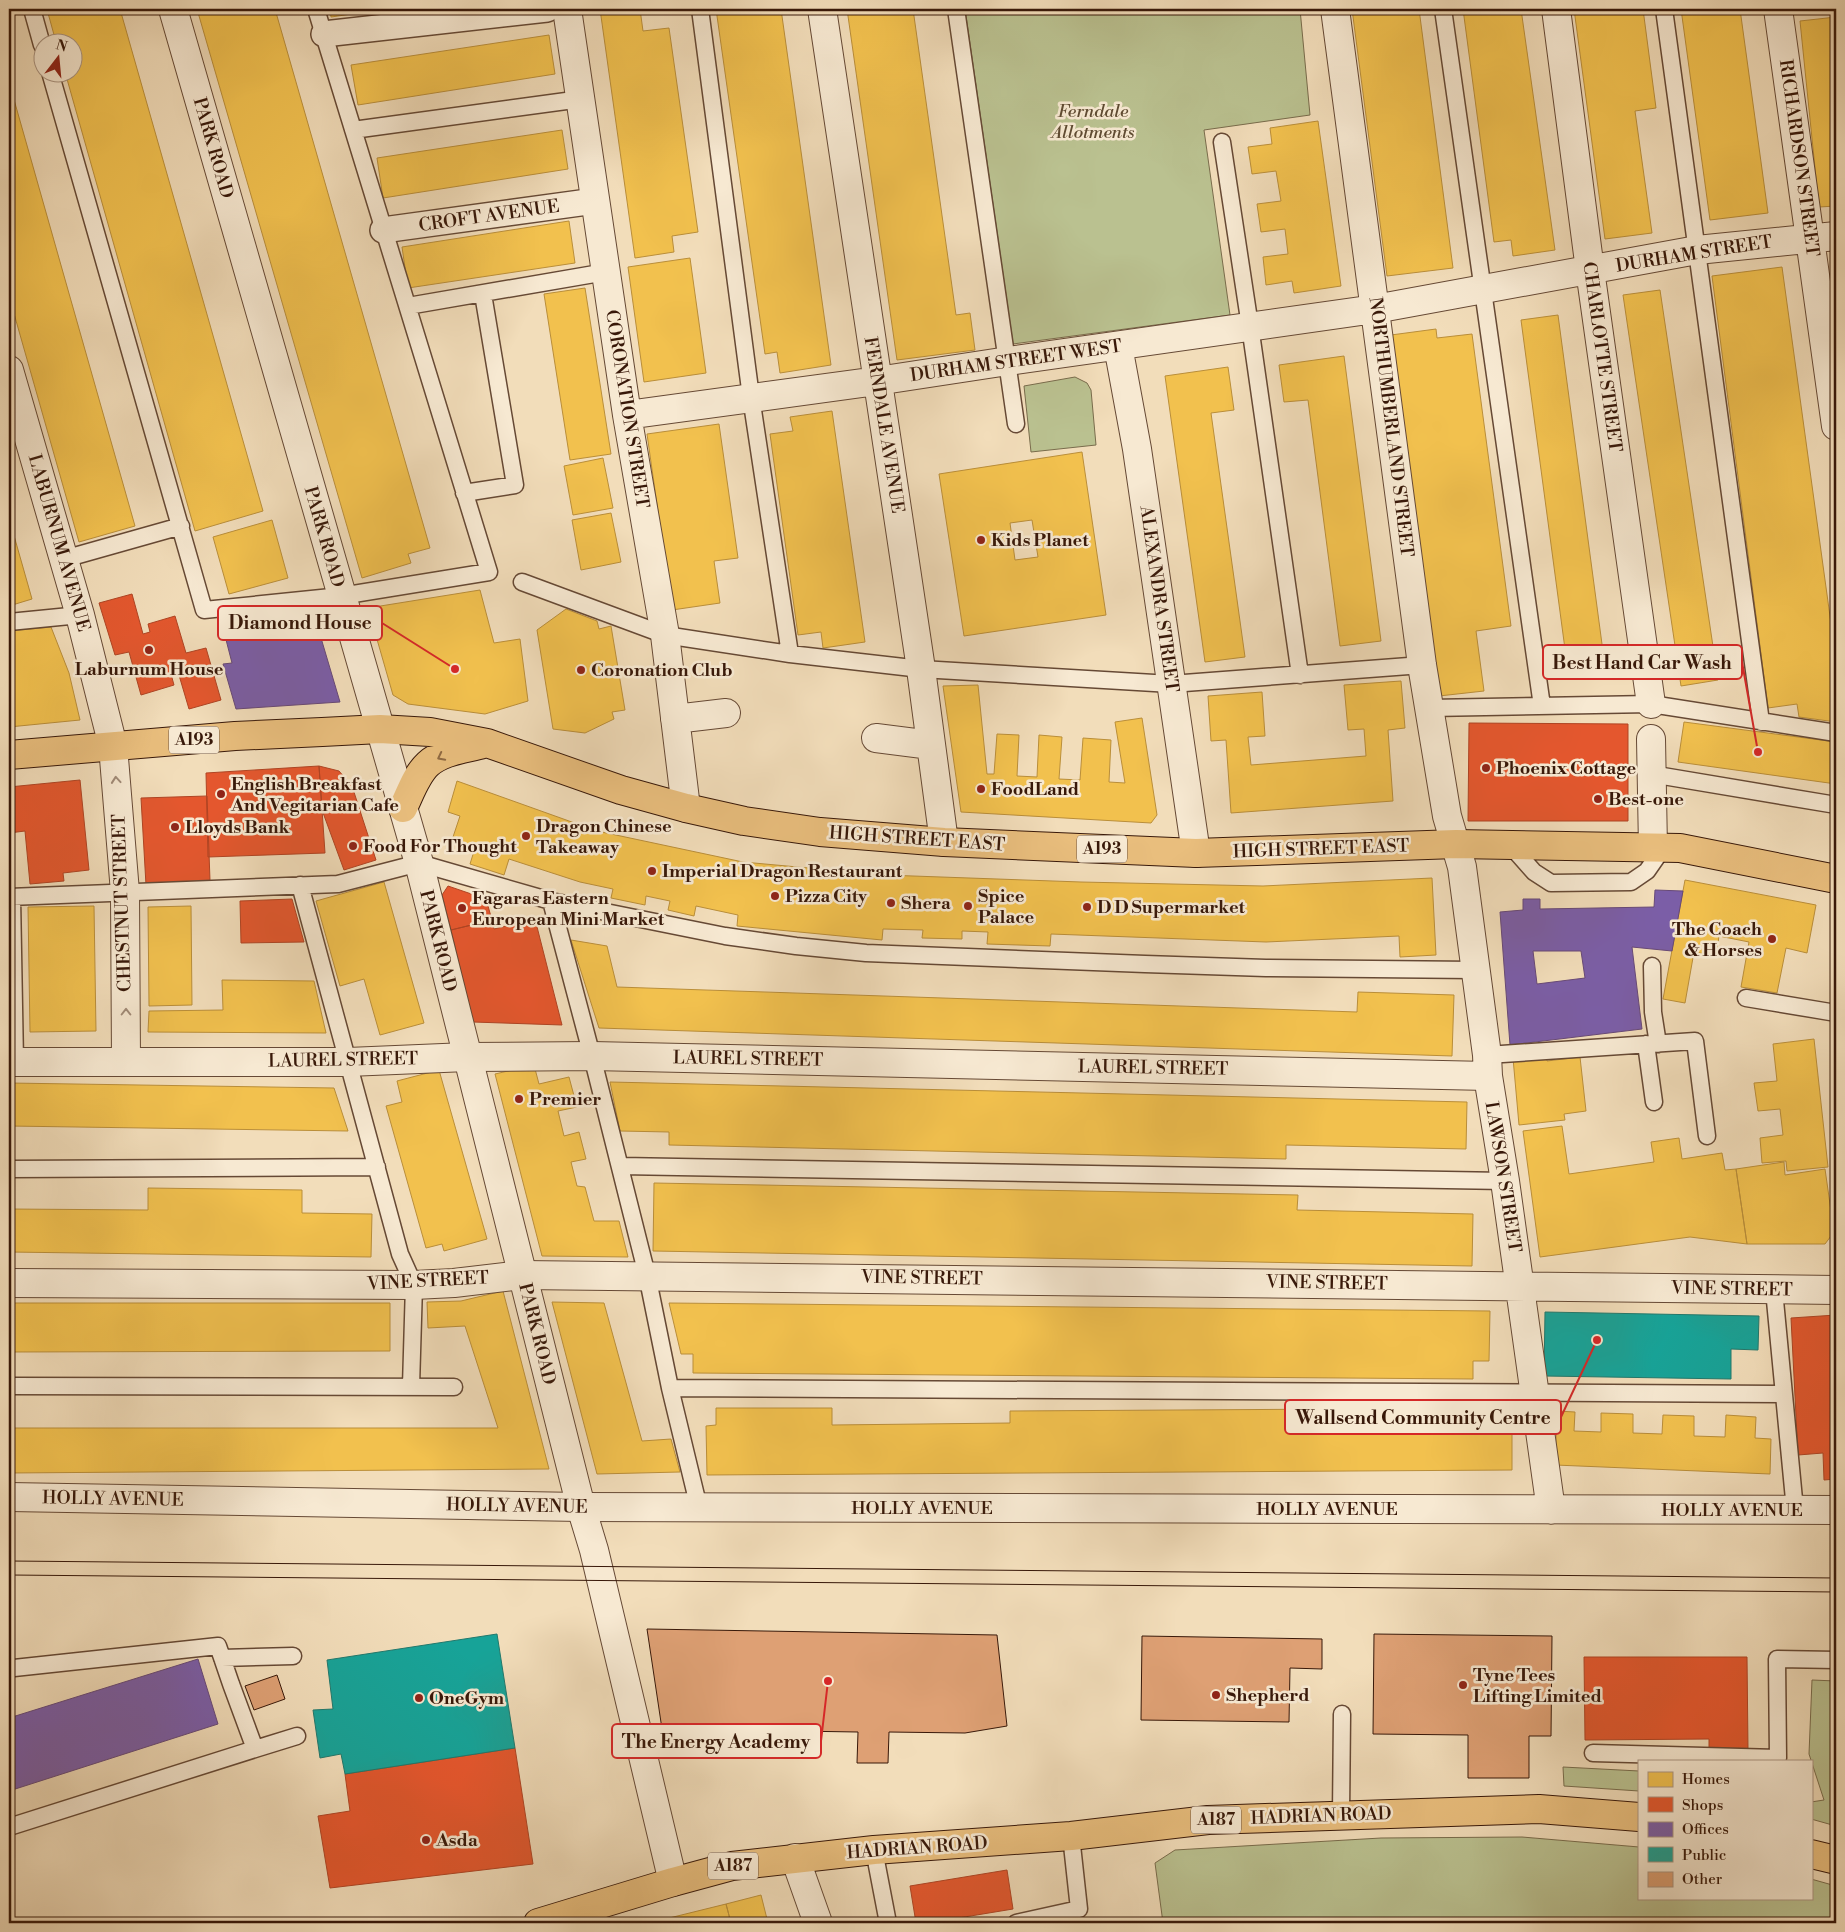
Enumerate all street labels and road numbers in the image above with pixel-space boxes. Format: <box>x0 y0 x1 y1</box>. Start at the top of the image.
street label: RICHARDSON STREET <box>1774 58 1824 258</box>
street label: PARK ROAD <box>188 95 238 201</box>
street label: CROFT AVENUE <box>417 195 561 237</box>
street label: DURHAM STREET <box>1614 230 1774 278</box>
street label: CHARLOTTE STREET <box>1577 260 1627 454</box>
street label: NORTHUMBERLAND STREET <box>1364 296 1418 559</box>
street label: CORONATION STREET <box>600 308 654 510</box>
street label: FERNDALE AVENUE <box>859 335 909 515</box>
street label: DURHAM STREET WEST <box>909 335 1124 387</box>
street label: LABURNUM AVENUE <box>23 452 95 634</box>
street label: PARK ROAD <box>299 484 349 590</box>
street label: ALEXANDRA STREET <box>1134 503 1184 694</box>
road number: A193 <box>169 726 219 754</box>
street label: CHESTNUT STREET <box>107 813 137 992</box>
street label: HIGH STREET EAST <box>828 821 1006 857</box>
street label: HIGH STREET EAST <box>1232 834 1410 864</box>
road number: A193 <box>1077 836 1127 862</box>
street label: PARK ROAD <box>414 888 462 994</box>
street label: LAUREL STREET <box>673 1046 824 1072</box>
street label: LAUREL STREET <box>268 1047 419 1073</box>
street label: LAUREL STREET <box>1078 1055 1229 1081</box>
street label: LAWSON STREET <box>1480 1100 1526 1255</box>
street label: VINE STREET <box>860 1265 983 1291</box>
street label: VINE STREET <box>366 1266 490 1296</box>
street label: VINE STREET <box>1265 1270 1388 1296</box>
street label: VINE STREET <box>1670 1276 1793 1302</box>
street label: PARK ROAD <box>513 1281 561 1387</box>
street label: HOLLY AVENUE <box>42 1486 184 1512</box>
street label: HOLLY AVENUE <box>446 1493 588 1519</box>
street label: HOLLY AVENUE <box>851 1497 993 1520</box>
street label: HOLLY AVENUE <box>1256 1498 1398 1521</box>
street label: HOLLY AVENUE <box>1661 1499 1803 1522</box>
street label: HADRIAN ROAD <box>1250 1802 1392 1830</box>
road number: A187 <box>1191 1806 1241 1834</box>
street label: HADRIAN ROAD <box>846 1832 988 1864</box>
road number: A187 <box>708 1852 758 1880</box>

